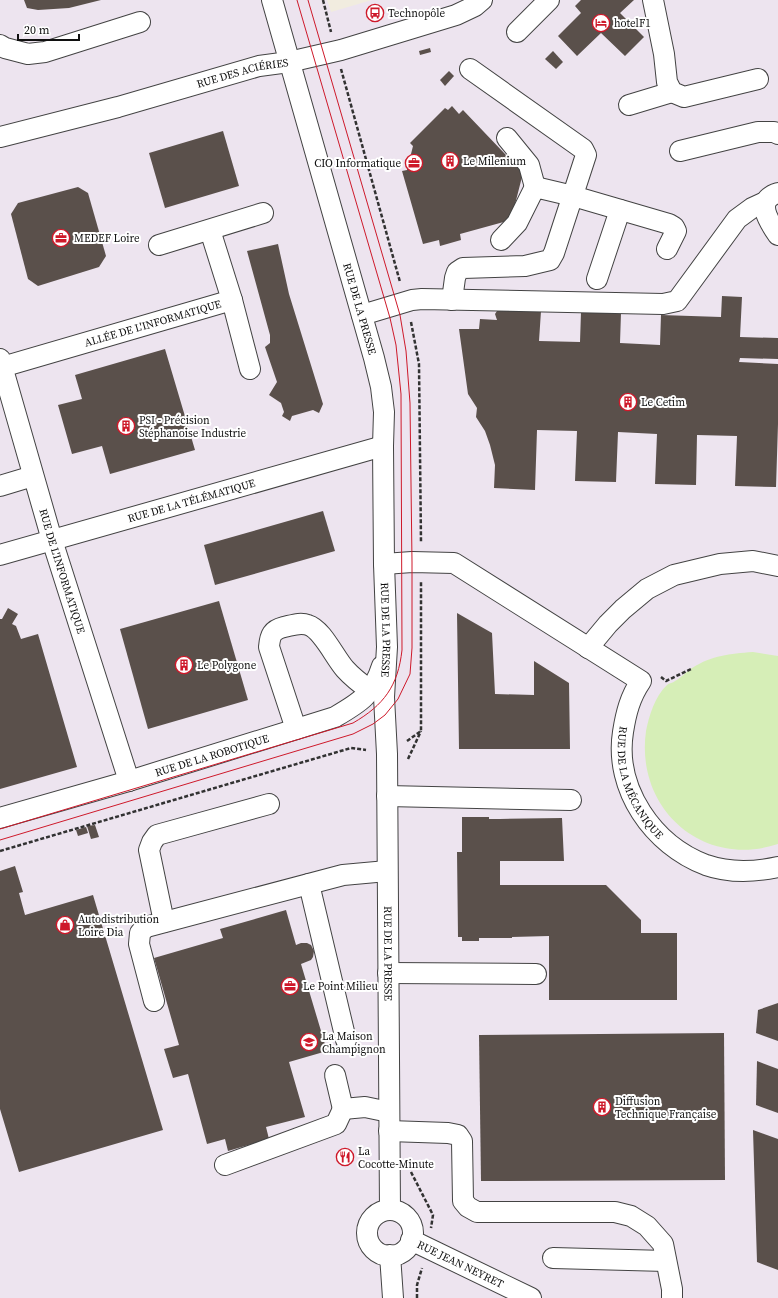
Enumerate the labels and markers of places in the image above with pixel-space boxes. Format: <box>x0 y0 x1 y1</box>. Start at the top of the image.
bus stop icon: Technopôle <box>365 3 385 23</box>
place label: Technopôle <box>388 6 446 21</box>
hotel icon: hotelF1 <box>591 13 611 33</box>
place label: hotelF1 <box>614 16 651 31</box>
building icon: Le Milenium <box>440 151 460 171</box>
office icon: CIO Informatique <box>404 153 424 173</box>
place label: Le Milenium <box>463 154 526 169</box>
place label: CIO Informatique <box>314 156 401 171</box>
office icon: MEDEF Loire <box>51 228 71 248</box>
place label: MEDEF Loire <box>74 231 140 246</box>
building icon: Le Cetim <box>618 392 638 412</box>
place label: Le Cetim <box>641 395 685 410</box>
place label: PSI - Précision Stéphanoise Industrie <box>139 413 247 441</box>
building icon: PSI - Précision Stéphanoise Industrie <box>116 416 136 436</box>
building icon: Le Polygone <box>174 655 194 675</box>
place label: Le Polygone <box>197 658 257 673</box>
place label: Autodistribution Loire Dia <box>78 912 159 940</box>
shop icon: Autodistribution Loire Dia <box>55 915 75 935</box>
office icon: Le Point Milieu <box>280 976 300 996</box>
place label: Le Point Milieu <box>303 979 378 994</box>
place label: La Maison Champignon <box>322 1029 386 1057</box>
school or university icon: La Maison Champignon <box>299 1032 319 1052</box>
place label: Diffusion Technique Française <box>615 1094 717 1122</box>
building icon: Diffusion Technique Française <box>592 1097 612 1117</box>
place label: La Cocotte-Minute <box>358 1144 434 1172</box>
restaurant icon: La Cocotte-Minute <box>335 1147 355 1167</box>

